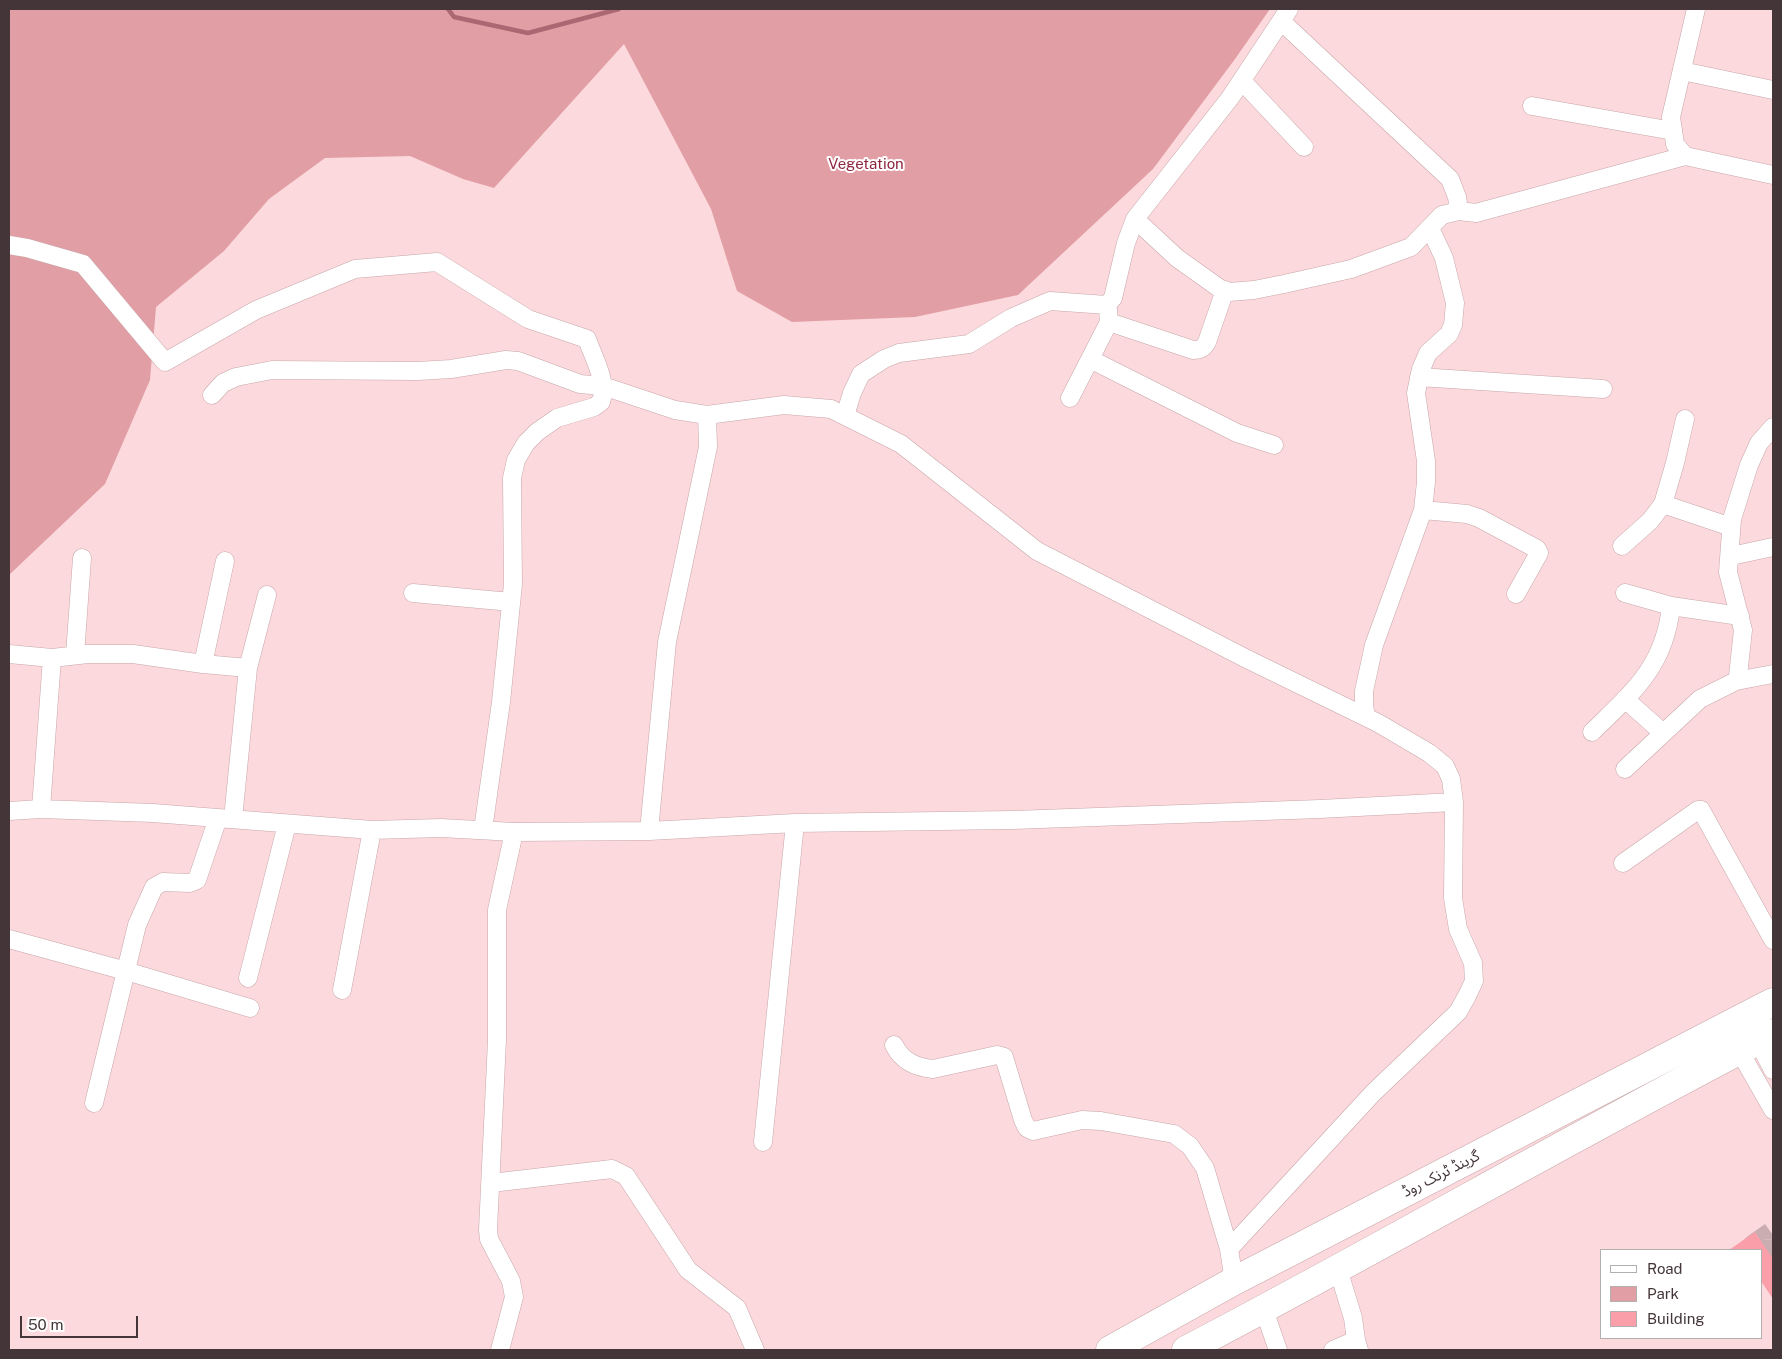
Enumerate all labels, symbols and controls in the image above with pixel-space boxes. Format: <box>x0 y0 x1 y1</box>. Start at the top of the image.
park label: Vegetation <box>828 155 904 173</box>
street label: گرینڈ ٹرنک روڈ <box>1399 1147 1483 1201</box>
legend <box>1600 1249 1762 1339</box>
text: Road <box>1647 1260 1683 1277</box>
text: Park <box>1647 1285 1679 1302</box>
scale bar <box>22 1306 140 1338</box>
text: Building <box>1647 1310 1705 1327</box>
text: 50 m <box>28 1316 63 1333</box>

